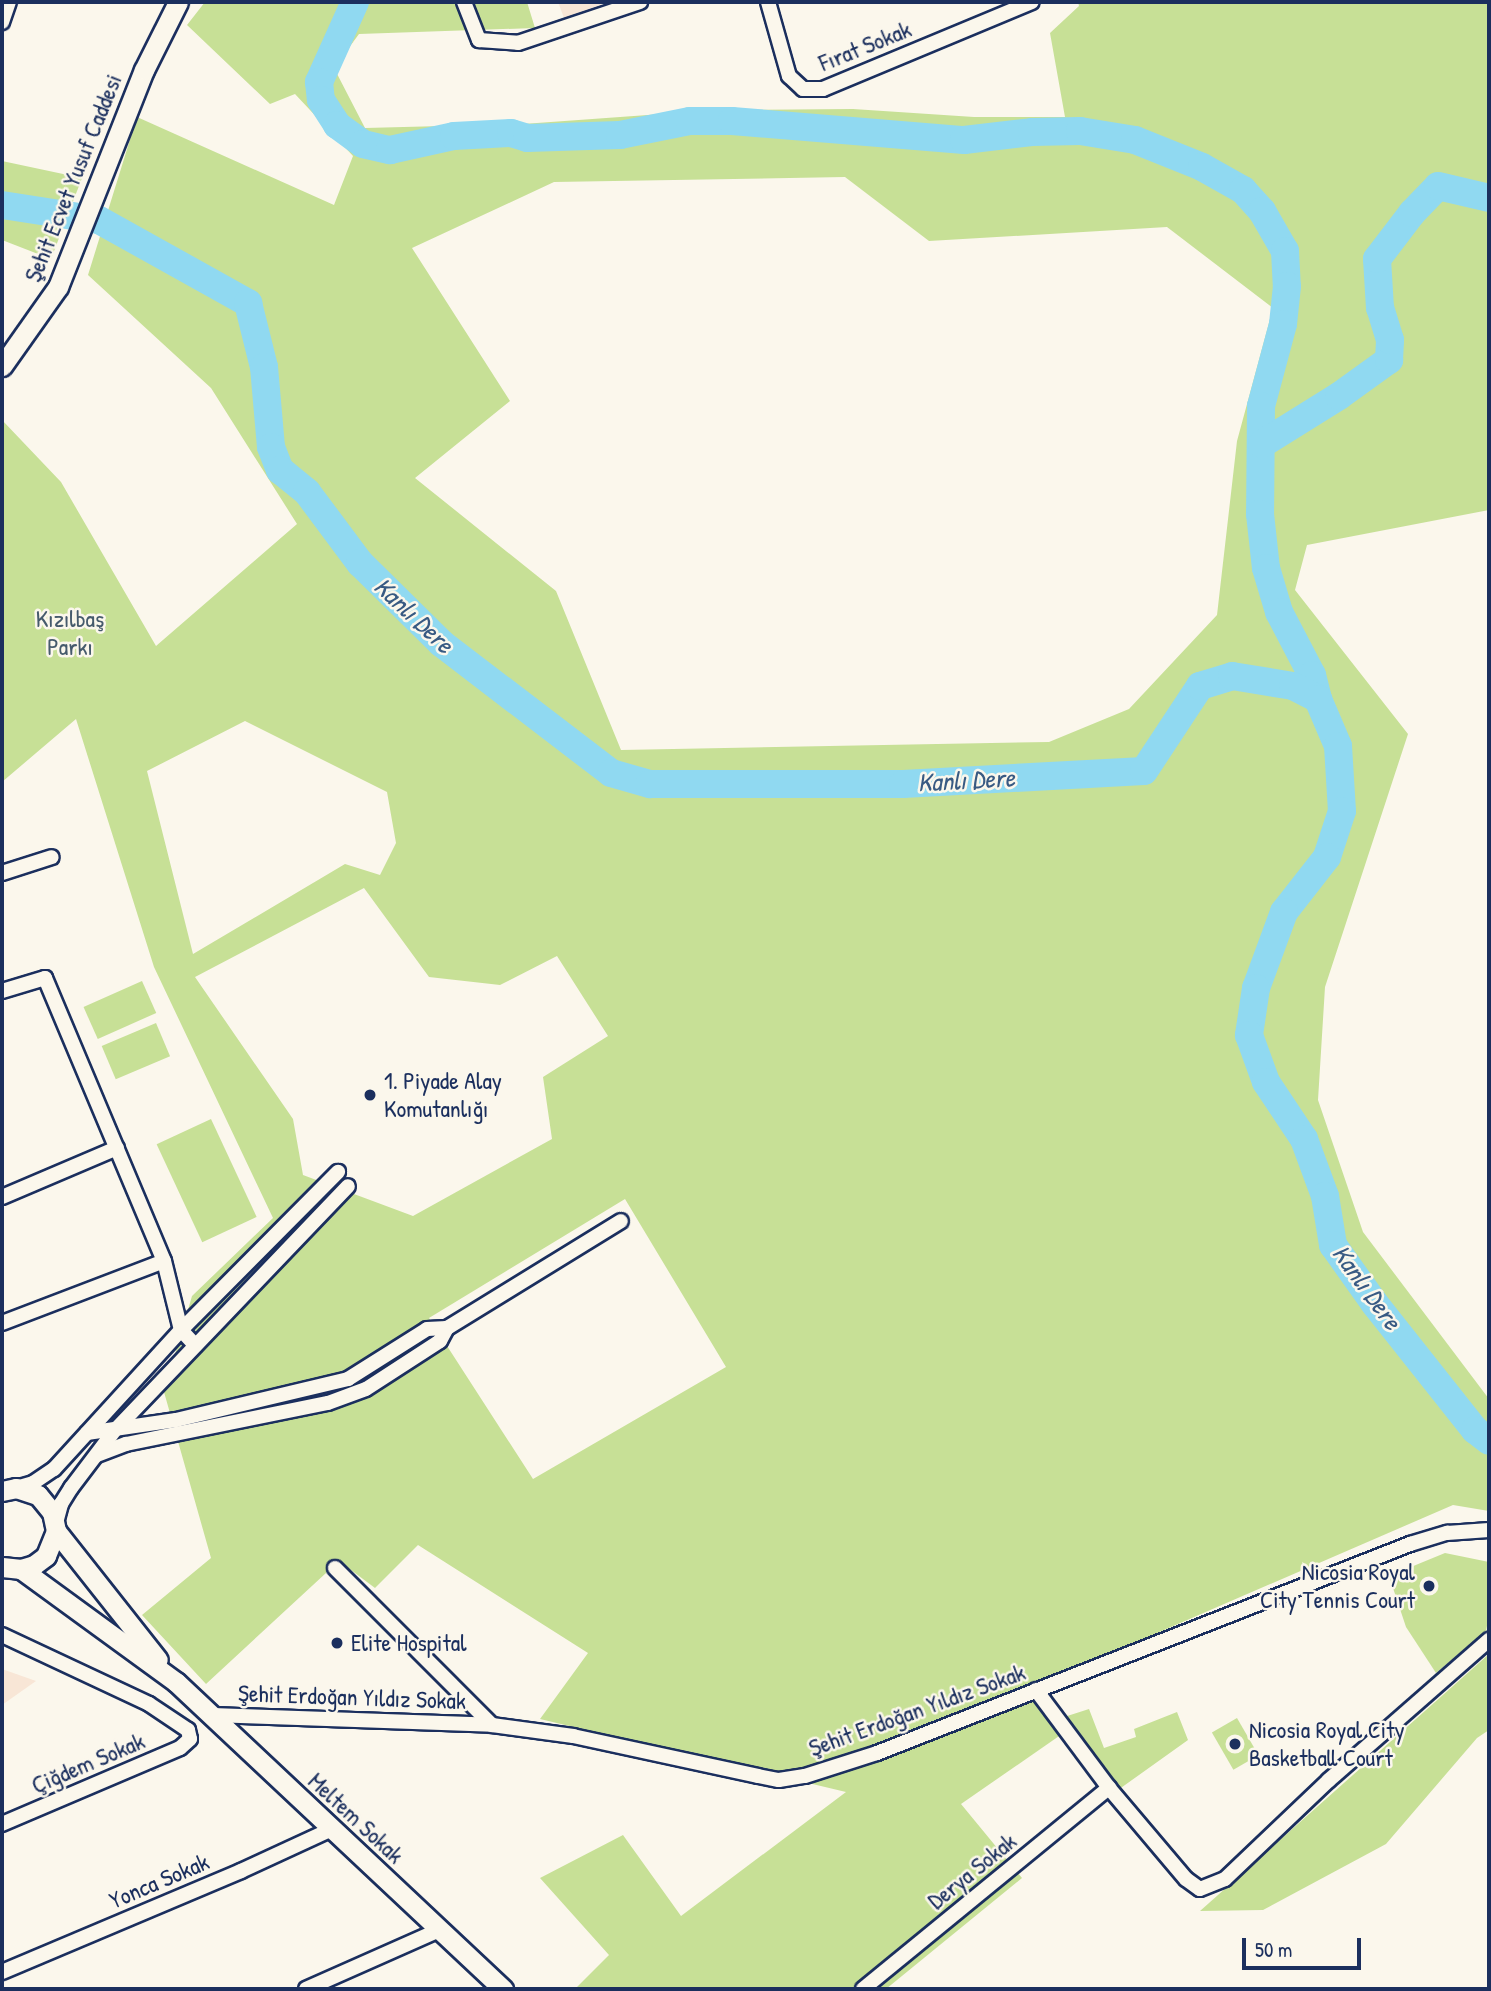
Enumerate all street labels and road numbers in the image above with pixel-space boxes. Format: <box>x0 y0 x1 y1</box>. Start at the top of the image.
street label: Fırat Sokak <box>815 15 915 77</box>
street label: Şehit Ecvet Yusuf Caddesi <box>18 70 128 286</box>
street label: Şehit Erdoğan Yıldız Sokak <box>805 1657 1029 1763</box>
street label: Şehit Erdoğan Yıldız Sokak <box>238 1679 466 1715</box>
street label: Çiğdem Sokak <box>27 1726 149 1800</box>
street label: Meltem Sokak <box>302 1767 410 1869</box>
street label: Derya Sokak <box>922 1827 1022 1915</box>
street label: Yonca Sokak <box>105 1847 213 1915</box>

